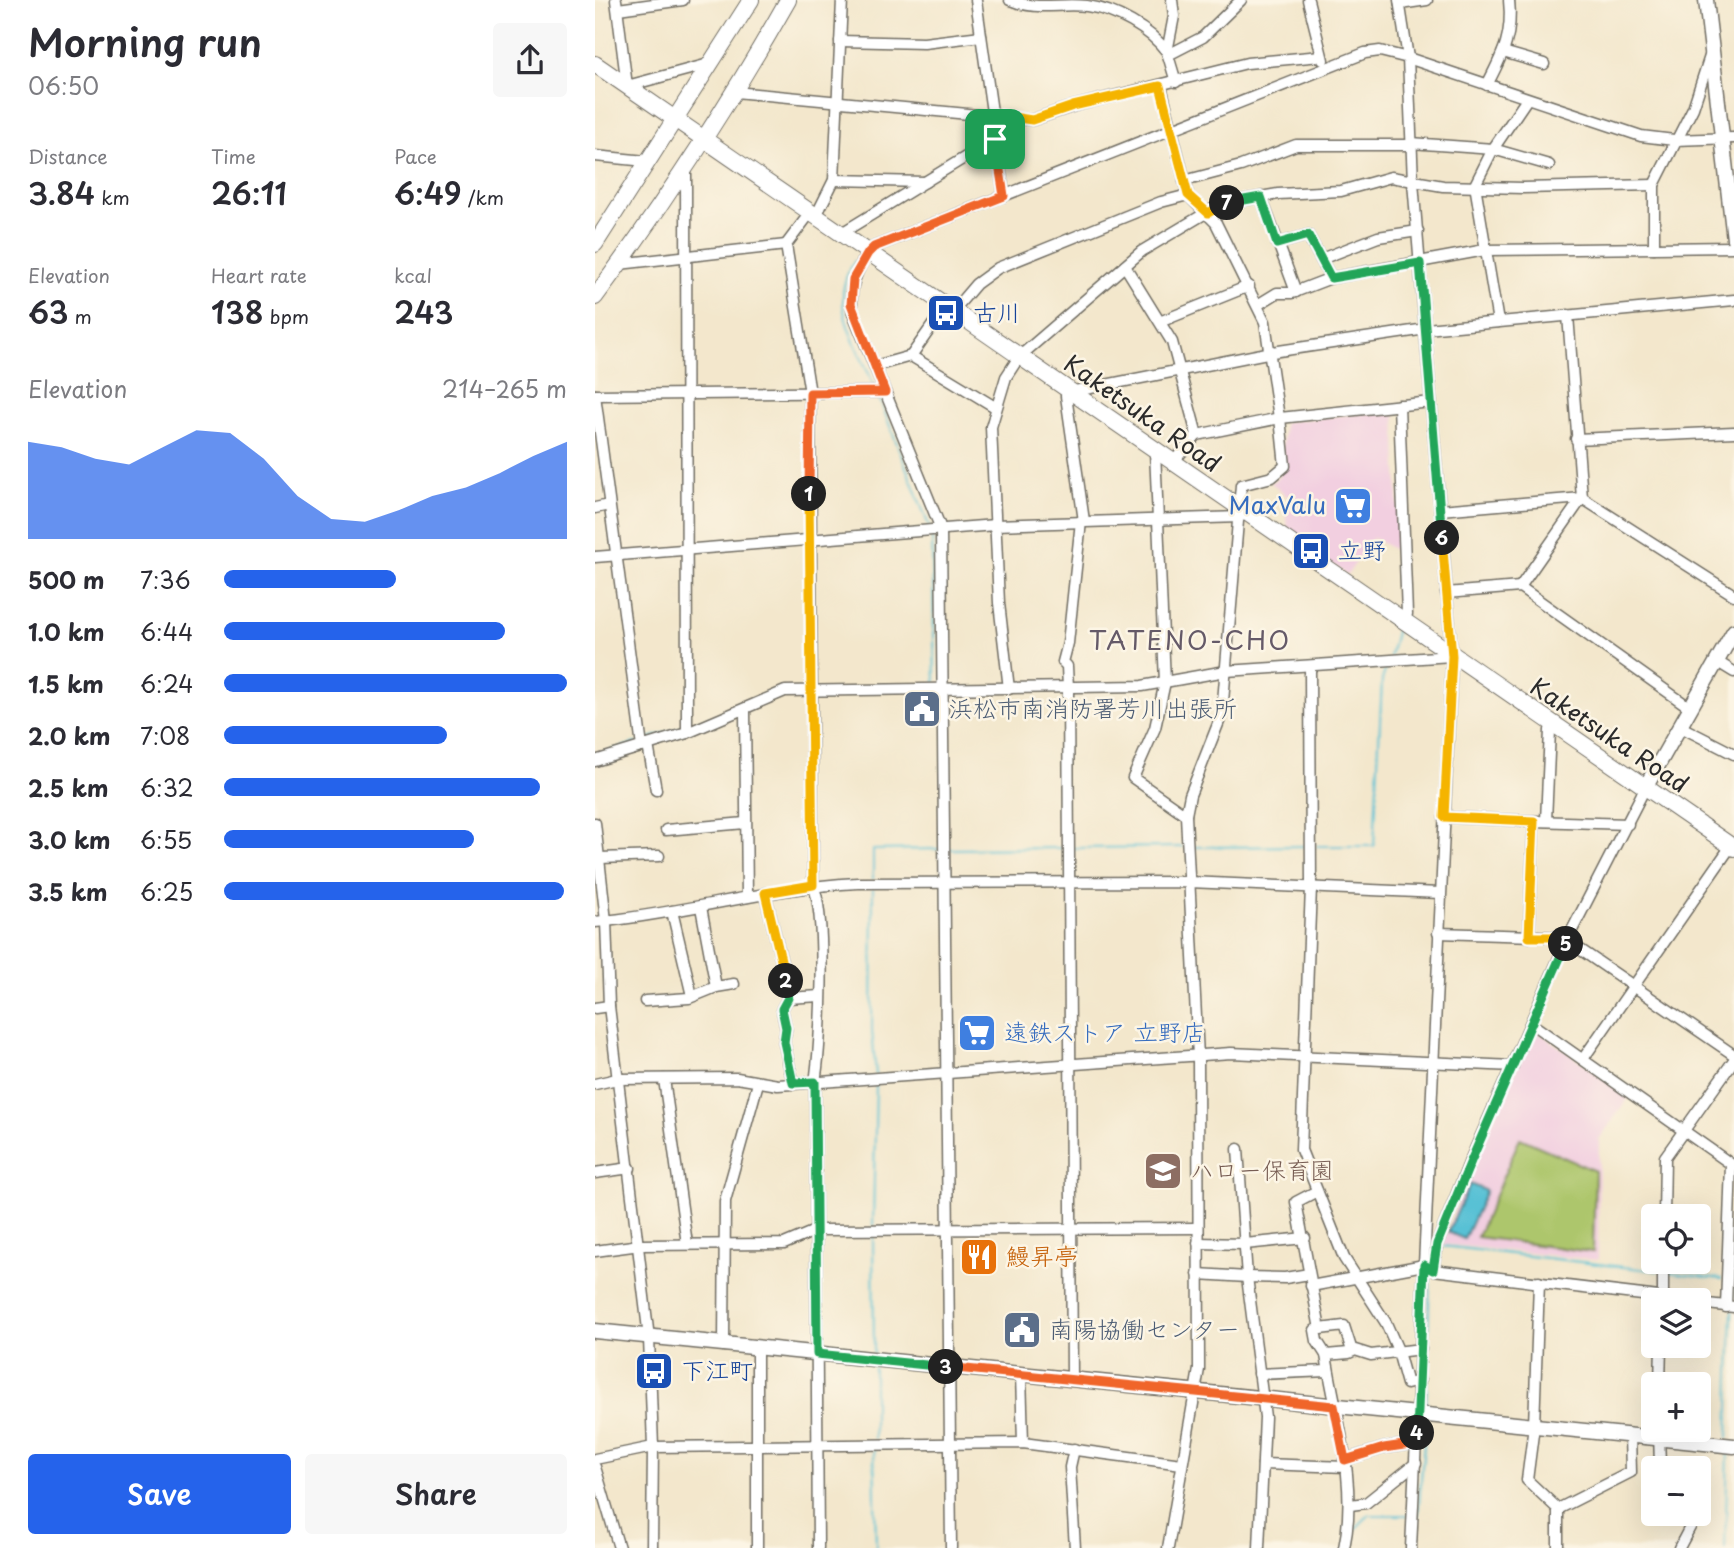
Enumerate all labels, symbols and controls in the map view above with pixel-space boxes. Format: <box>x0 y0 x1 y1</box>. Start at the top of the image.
text: Morning run <box>28 13 262 70</box>
button: share <box>493 23 567 97</box>
text: 06:50 <box>28 68 99 103</box>
pin <box>965 109 1025 169</box>
icon: arrive <box>976 120 1014 158</box>
text: Distance <box>28 142 108 170</box>
text: Time <box>211 142 256 170</box>
text: Pace <box>394 142 437 170</box>
text: 3.84 <box>28 170 95 215</box>
text: 26:11 <box>211 170 287 215</box>
text: 6:49 <box>394 170 462 215</box>
text: km <box>95 183 130 211</box>
text: /km <box>462 183 504 211</box>
pin: 7 <box>1209 186 1245 220</box>
text: 7 <box>1221 188 1232 216</box>
text: Elevation <box>28 261 110 289</box>
text: Heart rate <box>211 261 307 289</box>
text: kcal <box>394 261 432 289</box>
text: 63 <box>28 289 68 334</box>
text: 138 <box>211 289 264 334</box>
text: 243 <box>394 289 454 334</box>
bus stop icon: 古川 <box>925 292 967 334</box>
place label: 古川 <box>973 293 1021 329</box>
text: m <box>68 302 92 330</box>
text: bpm <box>264 302 309 330</box>
street label: Kaketsuka Road <box>1057 345 1229 480</box>
text: Elevation <box>28 371 127 406</box>
text: 214–265 m <box>442 371 567 406</box>
pin: 1 <box>791 476 827 512</box>
text: 1 <box>804 479 813 507</box>
supermarket icon: MaxValu <box>1332 485 1374 527</box>
place label: MaxValu <box>1229 486 1326 522</box>
pin: 6 <box>1425 520 1459 556</box>
text: 6 <box>1435 523 1448 551</box>
bus stop icon: 立野 <box>1290 530 1332 572</box>
place label: 立野 <box>1338 531 1386 567</box>
text: 500 m <box>28 562 105 597</box>
text: 7:36 <box>140 562 191 597</box>
text: 1.0 km <box>28 614 105 649</box>
text: 6:44 <box>140 614 193 649</box>
district label: TATENO-CHO <box>1089 620 1291 659</box>
text: 1.5 km <box>28 666 104 701</box>
text: 6:24 <box>140 666 194 701</box>
street label: Kaketsuka Road <box>1524 668 1697 801</box>
public building icon: 浜松市南消防署芳川出張所 <box>901 688 943 730</box>
place label: 浜松市南消防署芳川出張所 <box>949 689 1237 725</box>
text: 2.0 km <box>28 718 110 753</box>
text: 7:08 <box>140 718 191 753</box>
text: 2.5 km <box>28 770 108 805</box>
text: 6:32 <box>140 770 194 805</box>
text: 3.0 km <box>28 822 110 857</box>
text: 6:55 <box>140 822 192 857</box>
text: 3.5 km <box>28 874 108 909</box>
text: 6:25 <box>140 874 193 909</box>
pin: 5 <box>1549 926 1583 962</box>
text: 5 <box>1559 929 1572 957</box>
pin: 2 <box>769 964 803 998</box>
text: 2 <box>779 966 792 994</box>
supermarket icon: 遠鉄ストア 立野店 <box>956 1012 998 1054</box>
place label: 遠鉄ストア 立野店 <box>1004 1013 1206 1049</box>
school or university icon: ハロー保育園 <box>1142 1150 1184 1192</box>
place label: ハロー保育園 <box>1190 1151 1334 1187</box>
map controls <box>1641 1204 1711 1526</box>
button: locate <box>1641 1204 1711 1274</box>
restaurant icon: 鰻昇亭 <box>958 1236 1000 1278</box>
place label: 鰻昇亭 <box>1006 1237 1078 1273</box>
button: layers <box>1641 1288 1711 1358</box>
public building icon: 南陽協働センター <box>1001 1309 1043 1351</box>
place label: 南陽協働センター <box>1049 1310 1240 1346</box>
bus stop icon: 下江町 <box>633 1350 675 1392</box>
pin: 3 <box>929 1350 963 1384</box>
place label: 下江町 <box>681 1351 753 1387</box>
text: 3 <box>939 1352 952 1380</box>
button: + <box>1641 1372 1711 1442</box>
pin: 4 <box>1399 1416 1435 1450</box>
text: 4 <box>1410 1418 1423 1446</box>
button: Save <box>28 1454 291 1534</box>
button: Share <box>305 1454 567 1534</box>
button: − <box>1641 1456 1711 1526</box>

